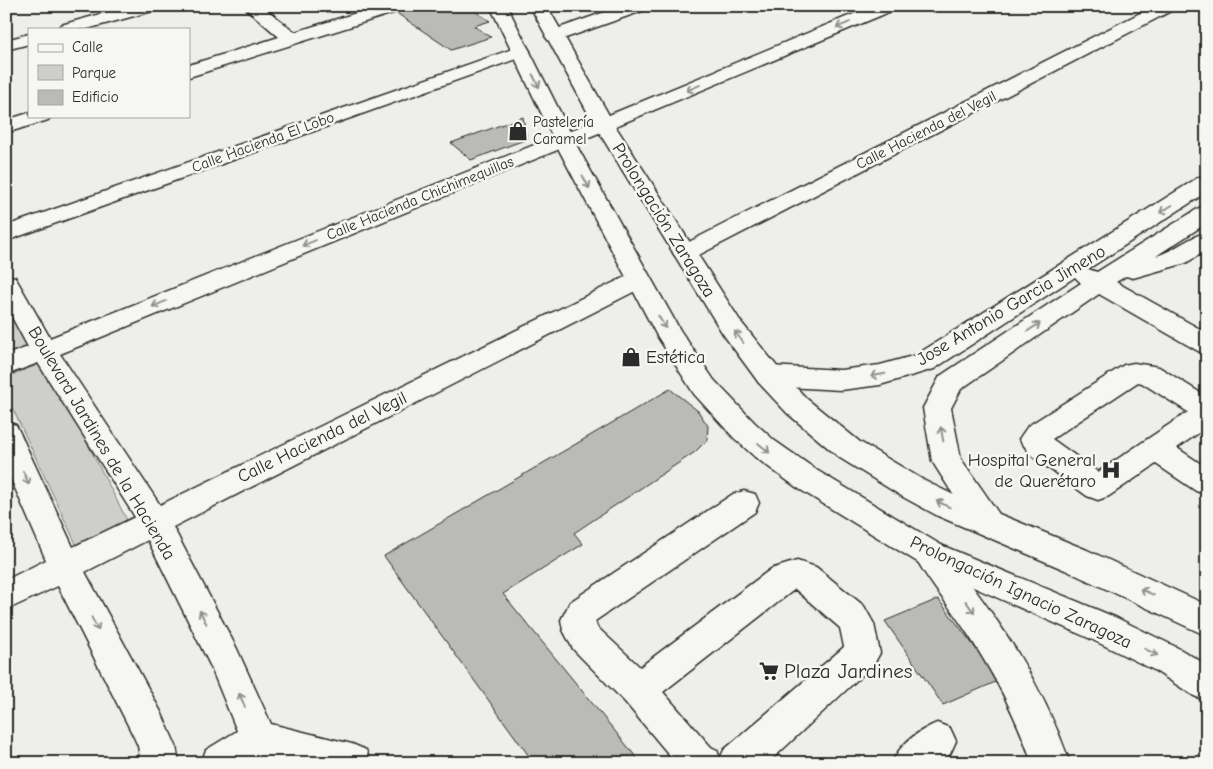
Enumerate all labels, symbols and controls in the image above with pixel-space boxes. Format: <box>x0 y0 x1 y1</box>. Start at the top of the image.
one-way arrow <box>836 21 851 30</box>
legend <box>28 28 190 118</box>
text: Calle <box>72 38 104 56</box>
text: Parque <box>72 64 117 82</box>
one-way arrow <box>532 73 541 88</box>
one-way arrow <box>686 83 701 93</box>
street label: Calle Hacienda del Vegil <box>853 87 999 173</box>
text: Edificio <box>72 88 119 106</box>
street label: Calle Hacienda El Lobo <box>189 108 337 176</box>
place label: Pastelería Caramel <box>533 113 594 148</box>
shop icon: Pastelería Caramel <box>507 120 529 142</box>
street label: Prolongación Zaragoza <box>608 139 720 301</box>
street label: Calle Hacienda Chichimequillas <box>324 152 516 244</box>
one-way arrow <box>582 175 592 189</box>
one-way arrow <box>1159 204 1173 214</box>
one-way arrow <box>302 239 317 248</box>
street label: Jose Antonio Garcia Jimeno <box>913 241 1110 370</box>
one-way arrow <box>152 300 167 310</box>
one-way arrow <box>658 315 668 329</box>
one-way arrow <box>1027 322 1041 332</box>
street label: Boulevard Jardines de la Hacienda <box>23 323 180 564</box>
one-way arrow <box>734 330 744 344</box>
shop icon: Estética <box>620 346 642 368</box>
place label: Estética <box>646 347 705 368</box>
one-way arrow <box>870 370 886 380</box>
street label: Calle Hacienda del Vegil <box>234 387 410 488</box>
one-way arrow <box>937 427 947 443</box>
one-way arrow <box>757 442 770 453</box>
place label: Hospital General de Querétaro <box>968 450 1096 492</box>
hospital icon: Hospital General de Querétaro <box>1100 459 1122 481</box>
one-way arrow <box>22 470 31 485</box>
one-way arrow <box>936 498 951 508</box>
street label: Prolongación Ignacio Zaragoza <box>907 532 1135 653</box>
one-way arrow <box>1140 587 1155 597</box>
one-way arrow <box>964 600 975 613</box>
one-way arrow <box>198 610 207 625</box>
one-way arrow <box>90 617 100 632</box>
one-way arrow <box>1143 647 1158 657</box>
place label: Plaza Jardines <box>784 659 913 683</box>
supermarket icon: Plaza Jardines <box>758 660 780 682</box>
one-way arrow <box>237 693 247 708</box>

